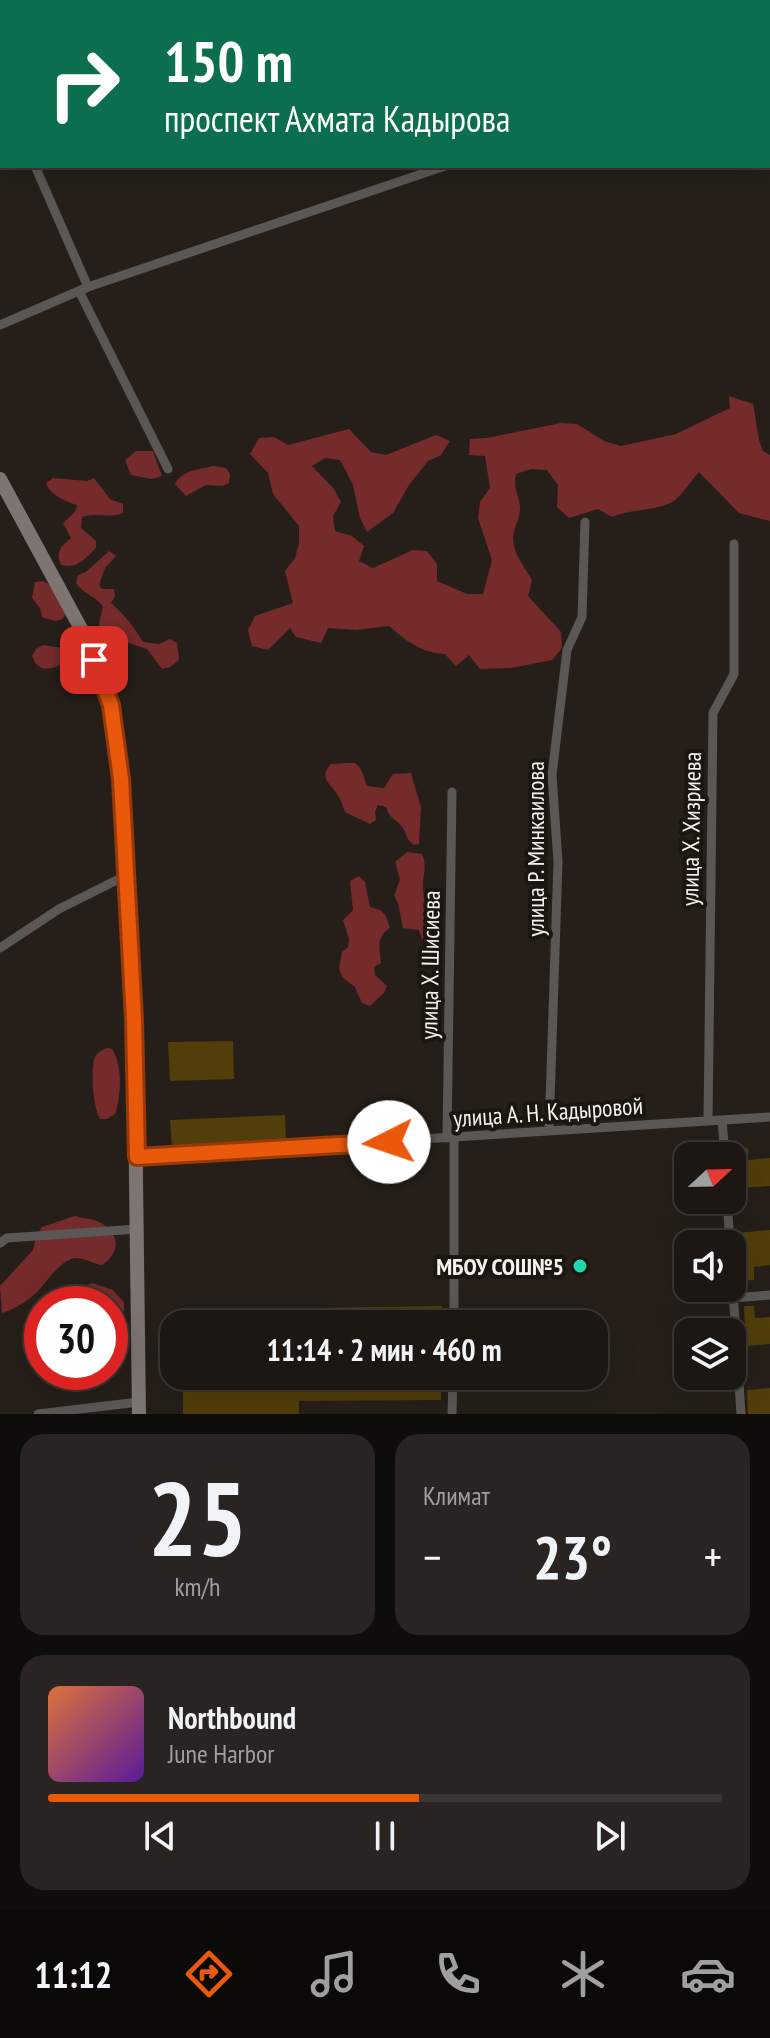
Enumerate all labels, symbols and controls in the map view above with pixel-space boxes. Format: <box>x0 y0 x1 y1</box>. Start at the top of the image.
text: 150 m <box>164 25 293 97</box>
icon: right <box>32 32 136 136</box>
text: проспект Ахмата Кадырова <box>164 95 510 142</box>
pin <box>60 626 128 694</box>
icon: arrive <box>72 638 116 682</box>
street label: улица Х. Хизриева <box>674 752 708 906</box>
street label: улица Р. Минкаилова <box>520 761 551 937</box>
street label: улица Х. Шисиева <box>413 890 447 1040</box>
street label: улица А. Н. Кадыровой <box>452 1090 644 1134</box>
position arrow <box>347 1100 431 1184</box>
north arrow <box>674 1142 746 1214</box>
map controls <box>674 1142 746 1390</box>
button: sound <box>674 1230 746 1302</box>
place label: МБОУ СОШ№5 <box>436 1251 564 1282</box>
marker: МБОУ СОШ№5 <box>571 1257 589 1275</box>
speed limit sign: 30 <box>24 1286 128 1390</box>
button: layers <box>674 1318 746 1390</box>
text: 11:14 · 2 мин · 460 m <box>266 1330 502 1369</box>
text: 25 <box>148 1450 247 1585</box>
text: Климат <box>423 1479 490 1512</box>
text: 23° <box>533 1518 612 1596</box>
text: − <box>423 1528 441 1585</box>
text: + <box>704 1528 722 1585</box>
text: km/h <box>174 1570 221 1603</box>
text: Northbound <box>168 1698 296 1737</box>
text: June Harbor <box>168 1737 274 1770</box>
icon: previous <box>138 1814 182 1858</box>
icon: pause <box>363 1814 407 1858</box>
icon: next <box>588 1814 632 1858</box>
icon: directions <box>181 1946 237 2002</box>
icon: music <box>306 1946 362 2002</box>
icon: phone <box>430 1946 486 2002</box>
icon: climate <box>555 1946 611 2002</box>
icon: car <box>680 1946 736 2002</box>
text: 11:12 <box>34 1951 112 1998</box>

